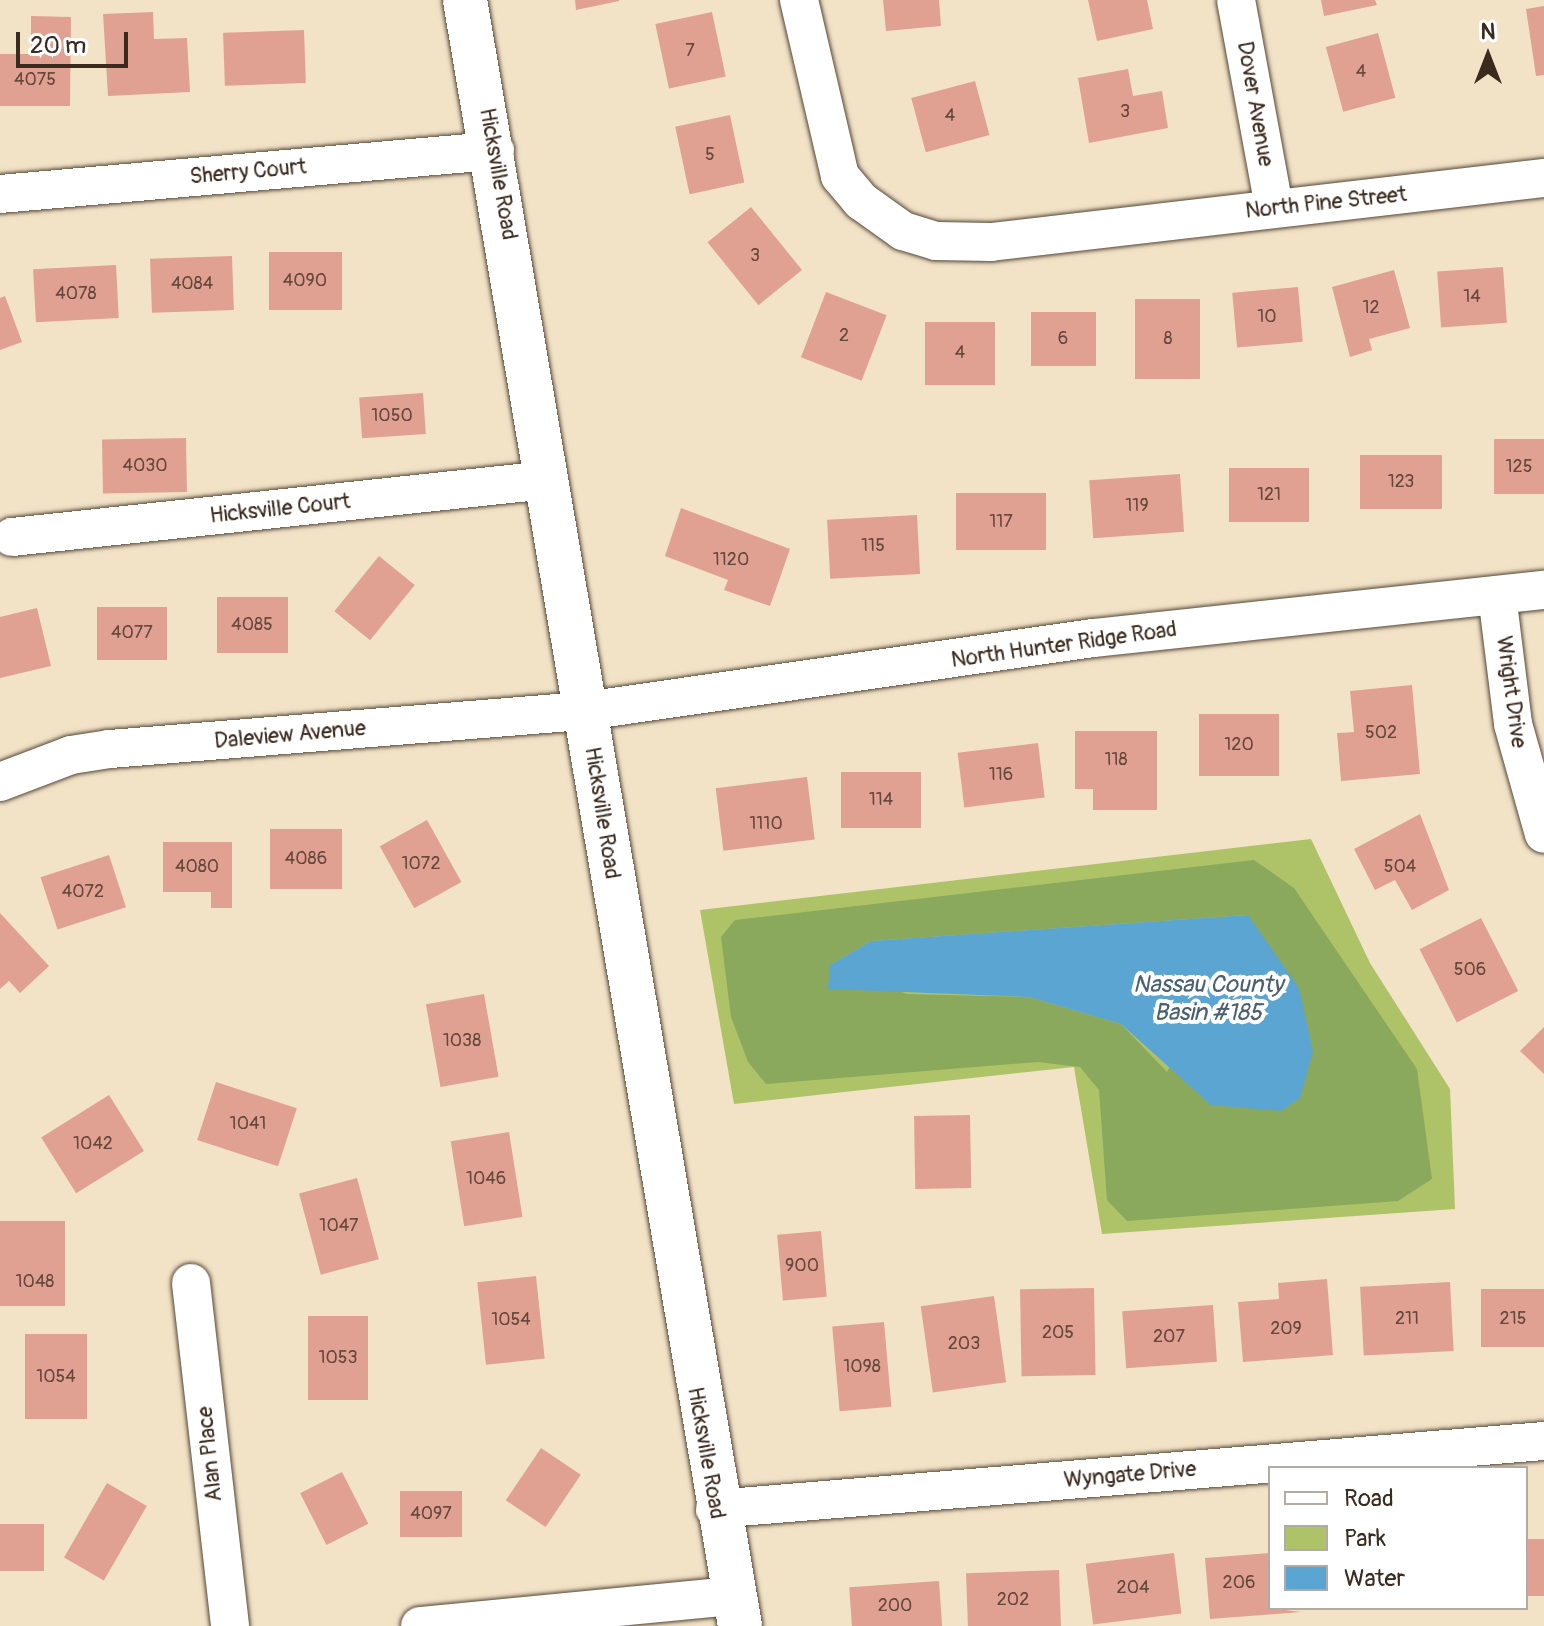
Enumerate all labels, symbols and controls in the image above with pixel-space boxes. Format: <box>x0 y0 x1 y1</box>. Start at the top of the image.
scale bar <box>20 16 132 66</box>
north arrow <box>1448 16 1528 96</box>
text: N <box>1481 18 1495 46</box>
text: 20 m <box>30 31 86 60</box>
street label: Dover Avenue <box>1231 39 1279 169</box>
house number: 7 <box>685 40 695 62</box>
house number: 4 <box>1356 61 1366 83</box>
house number: 4075 <box>14 69 56 91</box>
house number: 3 <box>1120 101 1130 123</box>
house number: 4 <box>945 105 955 127</box>
street label: Hicksville Road <box>473 106 523 242</box>
house number: 5 <box>705 144 715 166</box>
street label: Sherry Court <box>189 154 307 190</box>
street label: North Pine Street <box>1244 181 1408 225</box>
house number: 3 <box>750 245 760 267</box>
house number: 4090 <box>283 270 327 292</box>
house number: 4084 <box>171 273 213 295</box>
house number: 4078 <box>55 283 97 305</box>
house number: 14 <box>1463 286 1481 308</box>
house number: 12 <box>1362 297 1380 319</box>
house number: 10 <box>1257 306 1277 328</box>
house number: 2 <box>839 325 849 347</box>
house number: 6 <box>1058 328 1068 350</box>
house number: 8 <box>1163 328 1173 350</box>
house number: 4 <box>955 342 965 364</box>
house number: 1050 <box>371 405 413 427</box>
house number: 4030 <box>122 455 168 477</box>
house number: 125 <box>1506 456 1532 478</box>
house number: 123 <box>1388 471 1414 493</box>
house number: 121 <box>1257 484 1281 506</box>
street label: Hicksville Court <box>208 488 352 530</box>
house number: 119 <box>1125 495 1149 517</box>
house number: 117 <box>989 511 1013 533</box>
house number: 115 <box>861 535 885 557</box>
house number: 1120 <box>713 549 749 571</box>
house number: 4085 <box>231 614 273 636</box>
street label: North Hunter Ridge Road <box>949 616 1179 674</box>
house number: 4077 <box>111 622 153 644</box>
street label: Wright Drive <box>1490 634 1532 750</box>
street label: Daleview Avenue <box>213 715 367 755</box>
house number: 502 <box>1365 722 1397 744</box>
house number: 120 <box>1224 734 1254 756</box>
street label: Hicksville Road <box>579 745 625 881</box>
house number: 118 <box>1104 749 1128 771</box>
house number: 116 <box>989 764 1013 786</box>
house number: 114 <box>869 789 893 811</box>
house number: 1110 <box>749 813 783 835</box>
house number: 4086 <box>285 848 327 870</box>
house number: 1072 <box>402 853 440 875</box>
house number: 4080 <box>175 856 219 878</box>
house number: 504 <box>1384 856 1416 878</box>
house number: 4072 <box>62 881 104 903</box>
house number: 506 <box>1454 959 1486 981</box>
water label: Nassau County Basin #185 <box>1133 971 1283 1027</box>
house number: 1038 <box>443 1030 481 1052</box>
house number: 1041 <box>230 1113 266 1135</box>
house number: 1042 <box>73 1133 113 1155</box>
house number: 1046 <box>466 1168 506 1190</box>
house number: 1047 <box>319 1215 359 1237</box>
house number: 900 <box>785 1255 819 1277</box>
house number: 1048 <box>16 1271 54 1293</box>
house number: 211 <box>1395 1308 1419 1330</box>
house number: 215 <box>1500 1308 1526 1330</box>
house number: 1054 <box>491 1309 531 1331</box>
house number: 209 <box>1270 1318 1302 1340</box>
house number: 205 <box>1042 1322 1074 1344</box>
house number: 207 <box>1153 1326 1185 1348</box>
house number: 203 <box>948 1333 980 1355</box>
house number: 1053 <box>318 1347 358 1369</box>
house number: 1098 <box>843 1356 881 1378</box>
house number: 1054 <box>36 1366 76 1388</box>
street label: Hicksville Road <box>681 1385 731 1521</box>
street label: Alan Place <box>192 1405 228 1503</box>
street label: Wyngate Drive <box>1063 1456 1197 1494</box>
legend <box>1268 1466 1528 1610</box>
text: Road <box>1344 1484 1394 1513</box>
house number: 4097 <box>410 1503 452 1525</box>
text: Park <box>1344 1524 1386 1553</box>
text: Water <box>1344 1564 1405 1593</box>
house number: 206 <box>1223 1572 1255 1594</box>
house number: 204 <box>1117 1577 1149 1599</box>
house number: 202 <box>997 1589 1029 1611</box>
house number: 200 <box>878 1595 912 1617</box>

